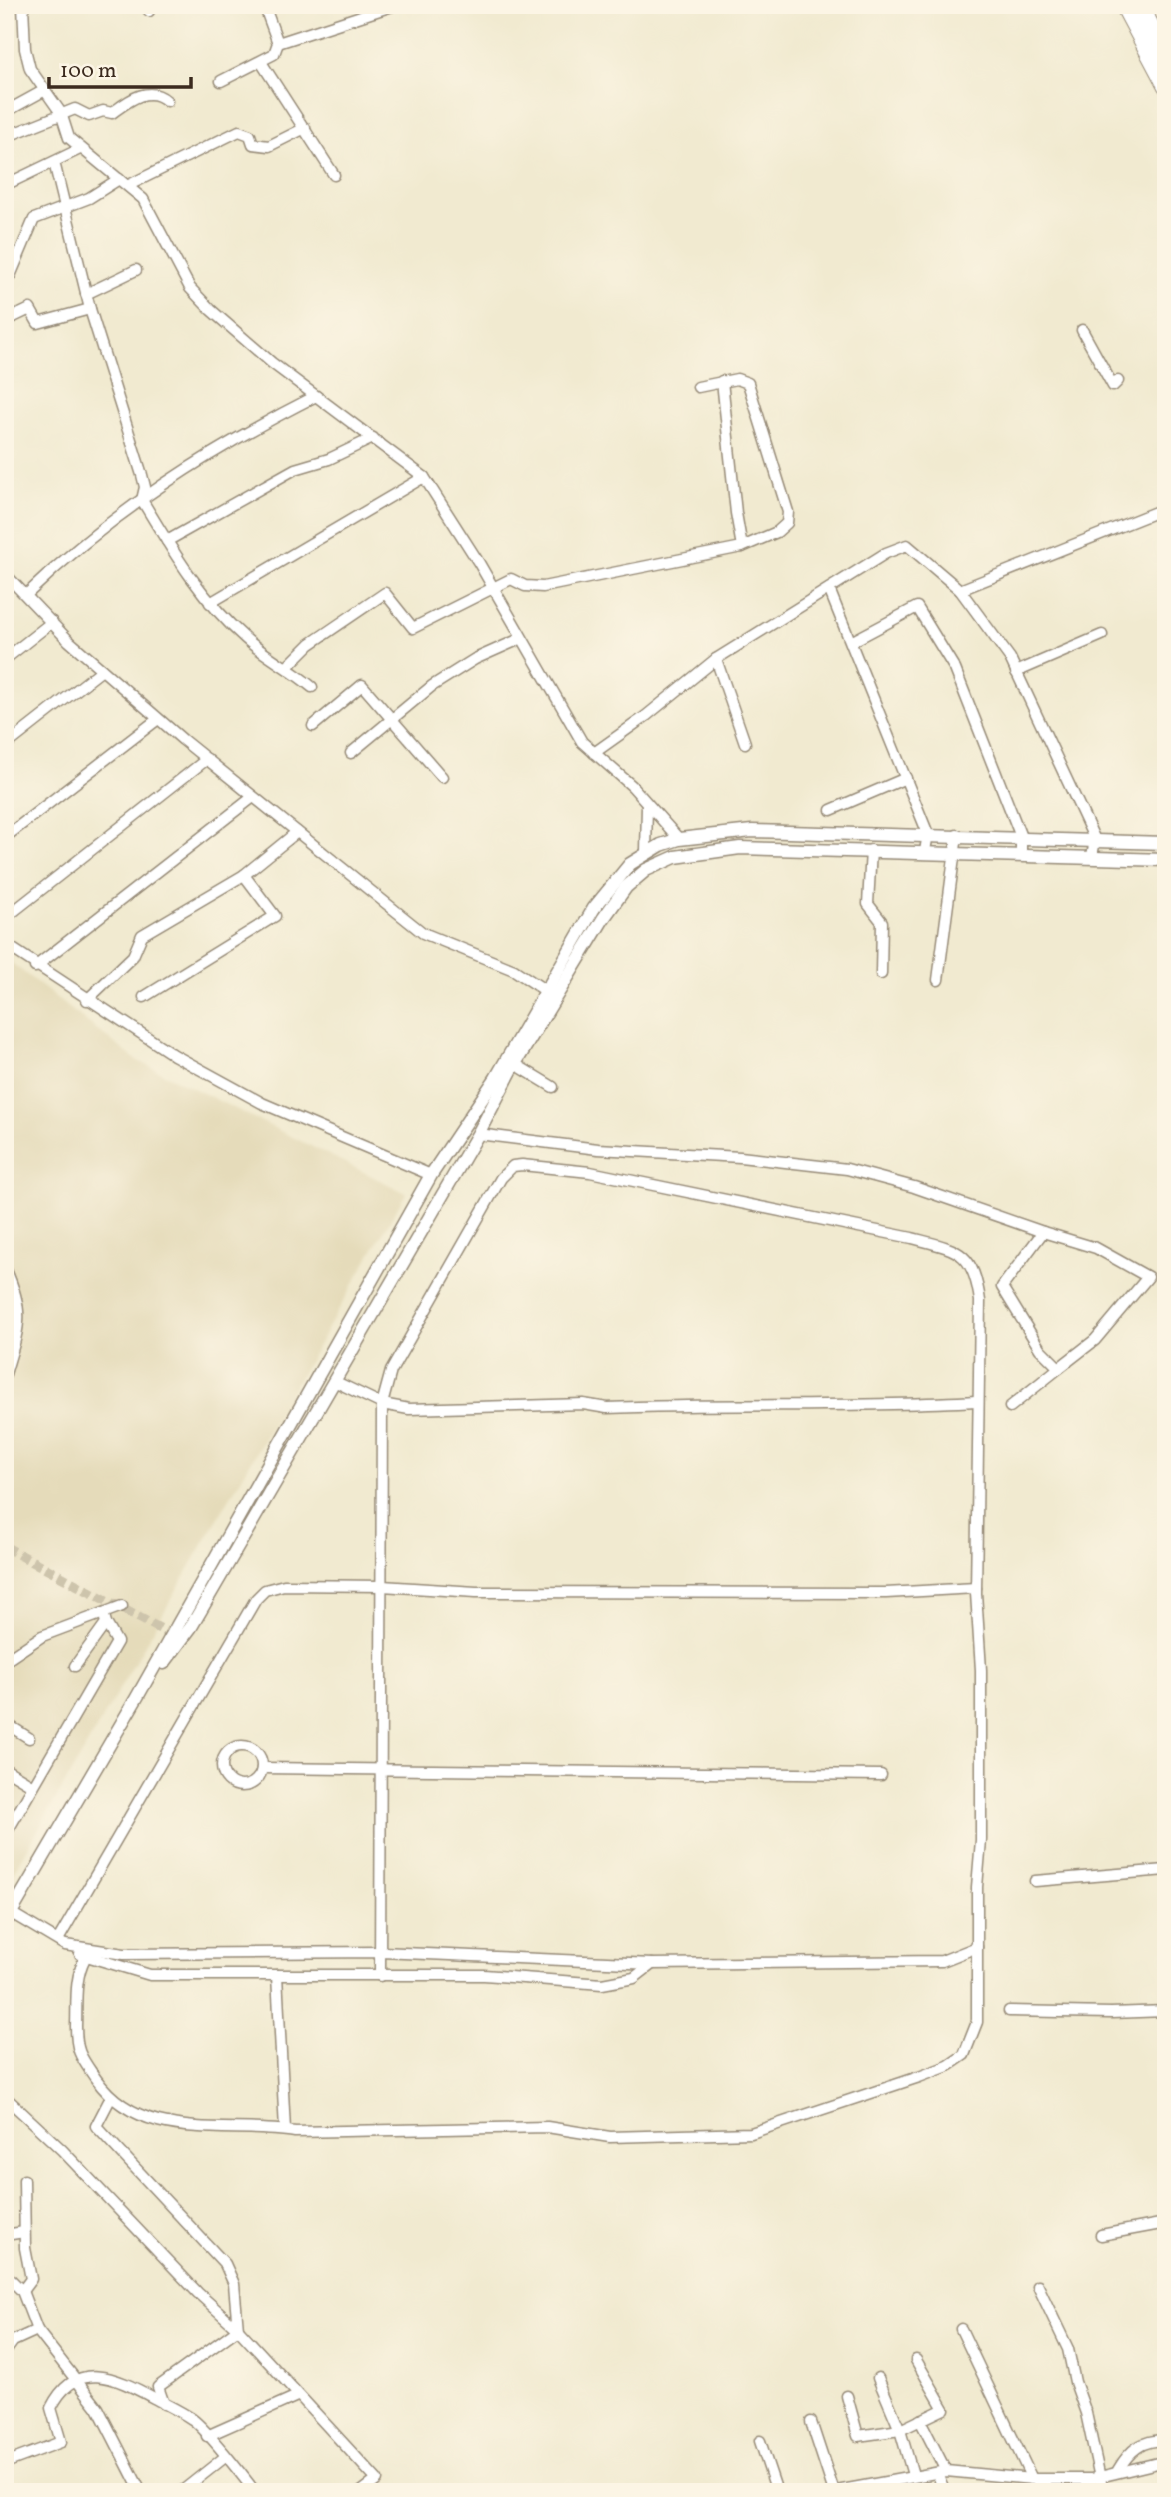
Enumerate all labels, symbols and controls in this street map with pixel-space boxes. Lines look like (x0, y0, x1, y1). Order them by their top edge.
scale bar (49, 46, 191, 90)
text: 100 m (60, 57, 117, 86)

